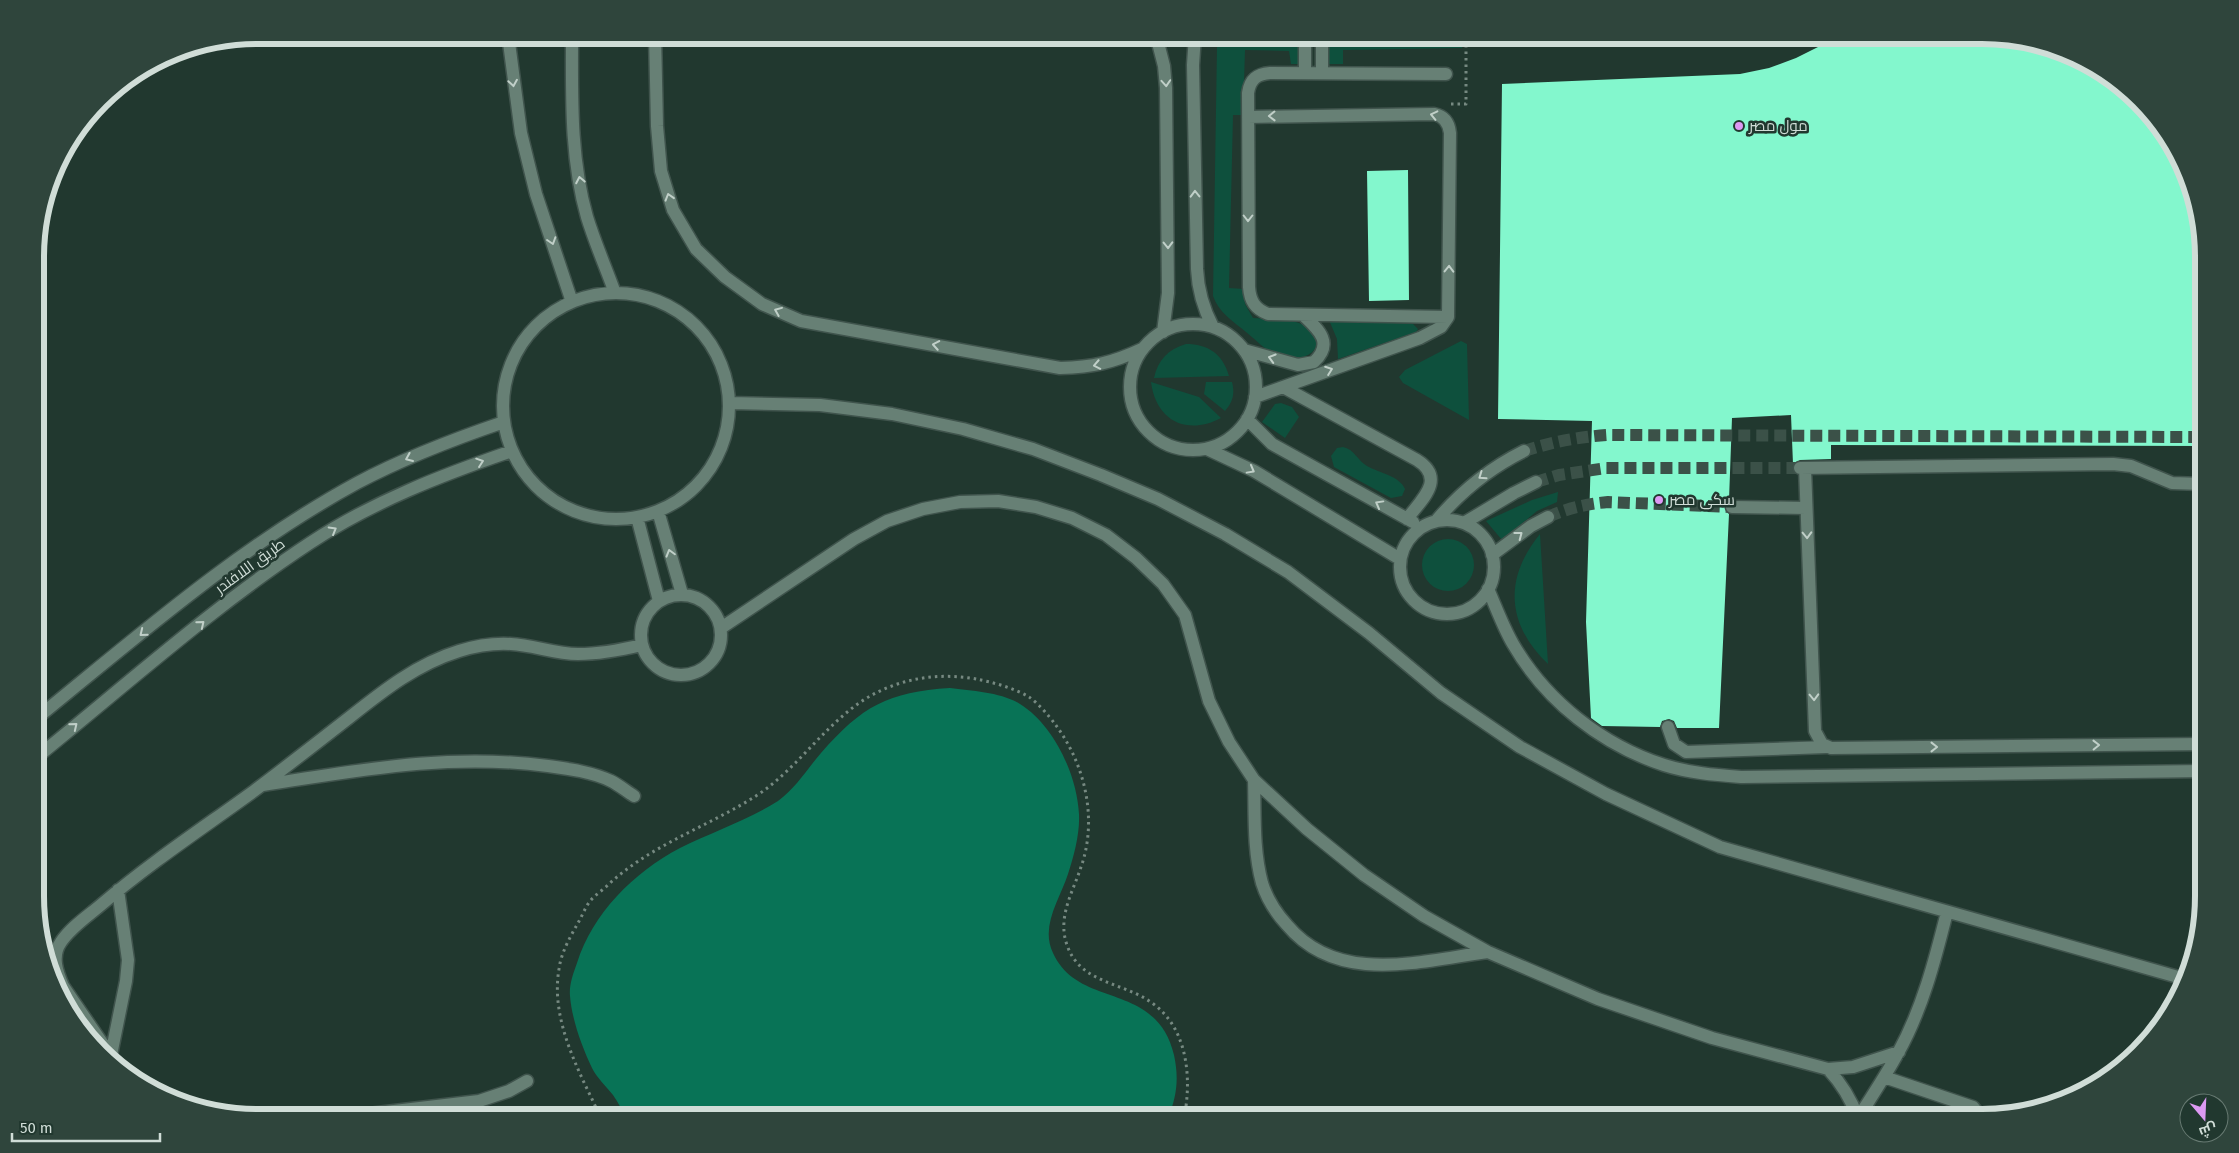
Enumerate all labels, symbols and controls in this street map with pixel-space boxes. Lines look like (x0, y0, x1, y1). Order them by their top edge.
one-way arrow (508, 79, 518, 88)
one-way arrow (1160, 79, 1171, 87)
one-way arrow (1268, 111, 1276, 122)
one-way arrow (1430, 111, 1439, 121)
place label: مول مصر (1748, 117, 1808, 135)
marker: مول مصر (1733, 120, 1745, 132)
one-way arrow (575, 175, 585, 184)
one-way arrow (1190, 190, 1201, 198)
one-way arrow (665, 193, 675, 202)
one-way arrow (1243, 214, 1253, 222)
one-way arrow (546, 236, 556, 245)
one-way arrow (1163, 242, 1173, 249)
one-way arrow (1444, 264, 1454, 272)
one-way arrow (774, 307, 783, 317)
one-way arrow (932, 341, 941, 351)
one-way arrow (1268, 354, 1276, 364)
one-way arrow (1092, 360, 1101, 370)
one-way arrow (1324, 366, 1333, 376)
one-way arrow (405, 451, 414, 462)
one-way arrow (476, 458, 484, 468)
one-way arrow (1245, 463, 1254, 473)
one-way arrow (1478, 470, 1487, 479)
place label: سكى مصر (1668, 491, 1735, 510)
marker: سكى مصر (1653, 494, 1665, 506)
one-way arrow (1375, 500, 1384, 510)
one-way arrow (327, 526, 336, 536)
one-way arrow (1514, 531, 1523, 540)
one-way arrow (1802, 531, 1813, 539)
street label: طريق اللافندر (211, 535, 289, 599)
one-way arrow (666, 549, 676, 557)
one-way arrow (195, 621, 204, 630)
one-way arrow (139, 627, 148, 636)
one-way arrow (1809, 694, 1819, 701)
one-way arrow (69, 723, 78, 732)
one-way arrow (2093, 740, 2101, 750)
one-way arrow (1930, 742, 1938, 752)
north arrow (2179, 1093, 2229, 1143)
scale bar (12, 1110, 160, 1142)
text: 50 m (20, 1119, 53, 1137)
text: ش (2197, 1119, 2219, 1141)

